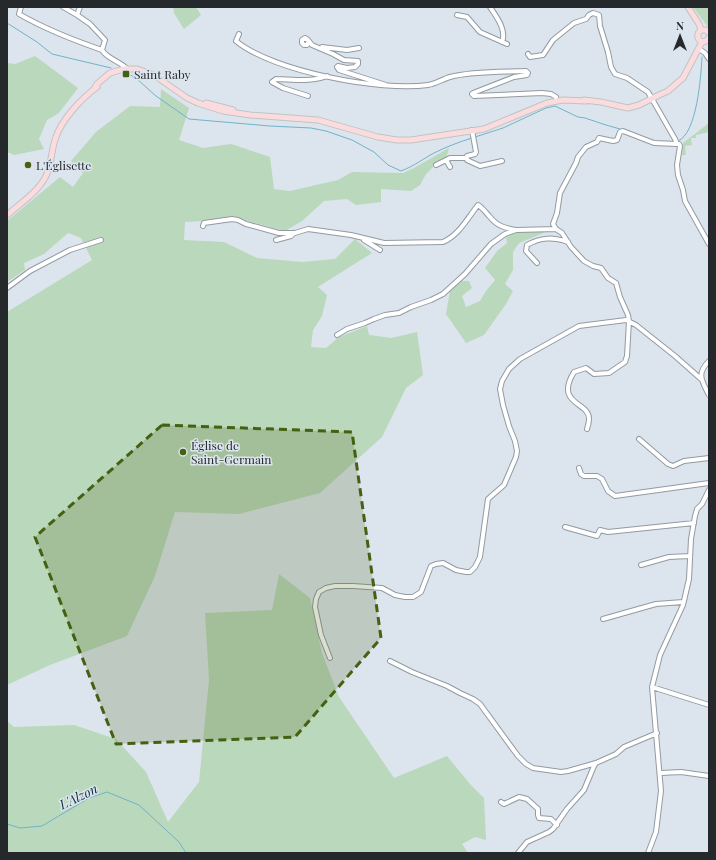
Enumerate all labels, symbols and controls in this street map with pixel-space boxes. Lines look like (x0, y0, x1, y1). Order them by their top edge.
north arrow (660, 16, 700, 56)
text: N (676, 18, 684, 33)
place label: Saint Raby (134, 66, 191, 82)
marker: Saint Raby (121, 69, 131, 79)
place label: L'Églisette (36, 157, 91, 173)
marker: L'Églisette (23, 160, 33, 170)
place label: Église de Saint-Germain (191, 437, 272, 467)
marker: Église de Saint-Germain (178, 447, 188, 457)
water label: L'Alzon (55, 779, 100, 813)

